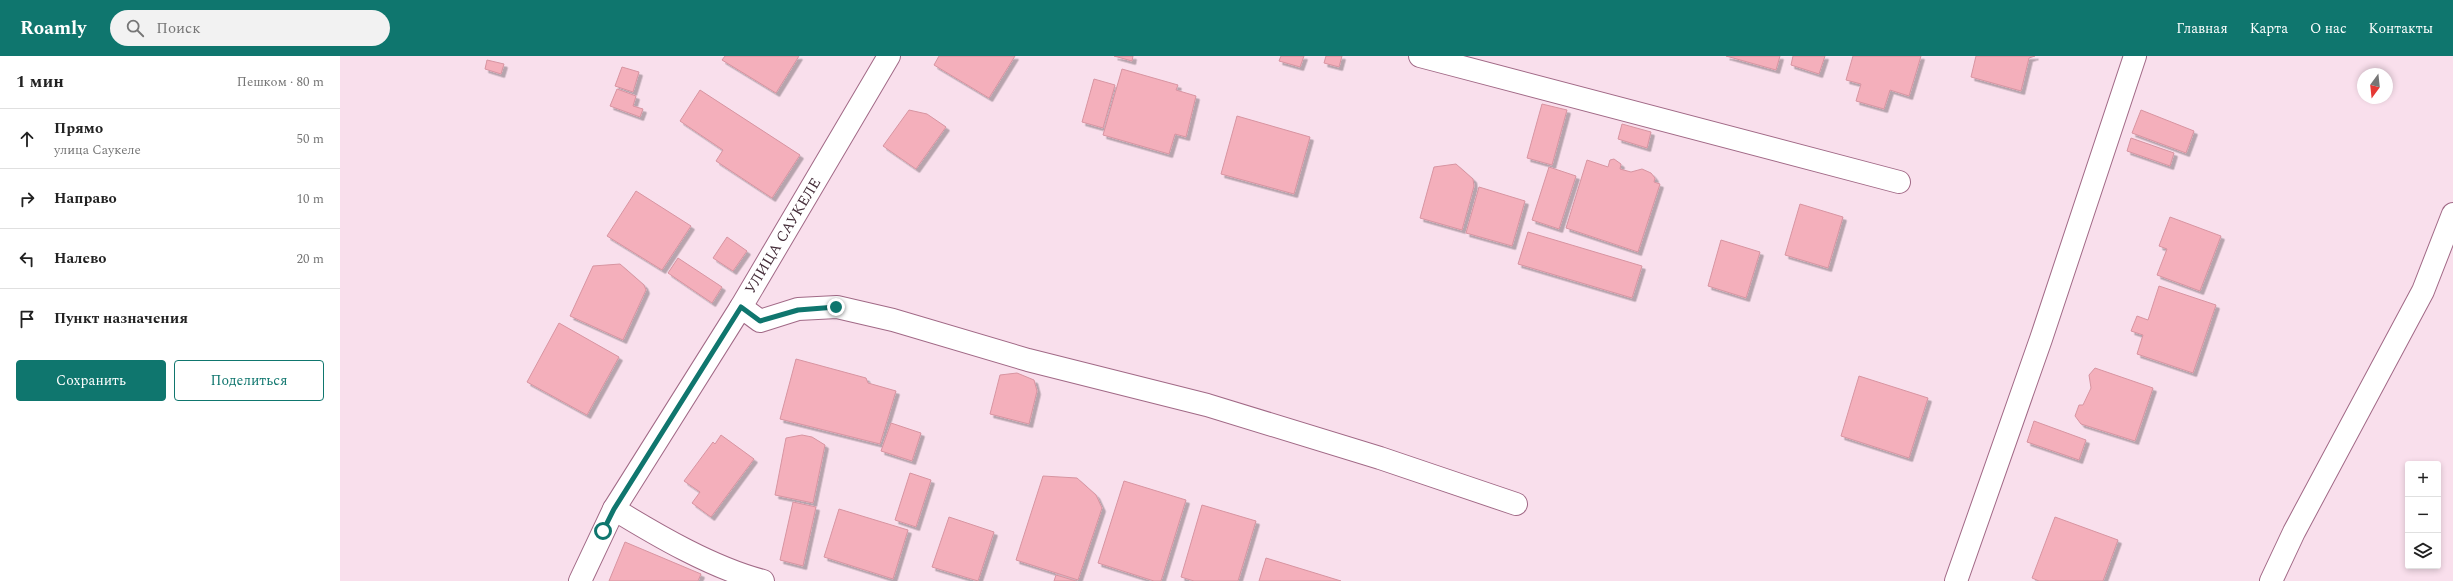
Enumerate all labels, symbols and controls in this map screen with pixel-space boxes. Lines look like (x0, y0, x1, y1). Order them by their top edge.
search box (110, 10, 390, 46)
text: Roamly (20, 14, 86, 43)
icon: search (124, 17, 146, 39)
text: Поиск (156, 17, 201, 40)
text: Главная (2176, 18, 2228, 39)
text: Карта (2250, 18, 2288, 39)
text: О нас (2310, 18, 2347, 39)
text: Контакты (2369, 18, 2433, 39)
north arrow (2357, 68, 2393, 104)
text: 1 мин (16, 69, 64, 95)
text: Пешком · 80 m (237, 72, 324, 92)
text: Прямо (54, 117, 103, 140)
icon: ahead (16, 128, 38, 150)
text: 50 m (297, 129, 324, 149)
text: улица Саукеле (54, 140, 141, 160)
street label: УЛИЦА САУКЕЛЕ (739, 173, 827, 299)
text: Направо (54, 187, 117, 210)
icon: right (16, 188, 38, 210)
text: 10 m (297, 189, 324, 209)
text: Налево (54, 247, 107, 270)
icon: left (16, 248, 38, 270)
text: 20 m (297, 249, 324, 269)
route end (827, 298, 845, 316)
text: Пункт назначения (54, 307, 188, 330)
icon: arrive (16, 308, 38, 330)
button: Сохранить (16, 360, 166, 401)
button: Поделиться (174, 360, 324, 401)
map controls (2405, 461, 2441, 569)
button: + (2405, 461, 2441, 497)
button: − (2405, 497, 2441, 533)
route start (594, 522, 612, 540)
button: layers (2405, 533, 2441, 569)

